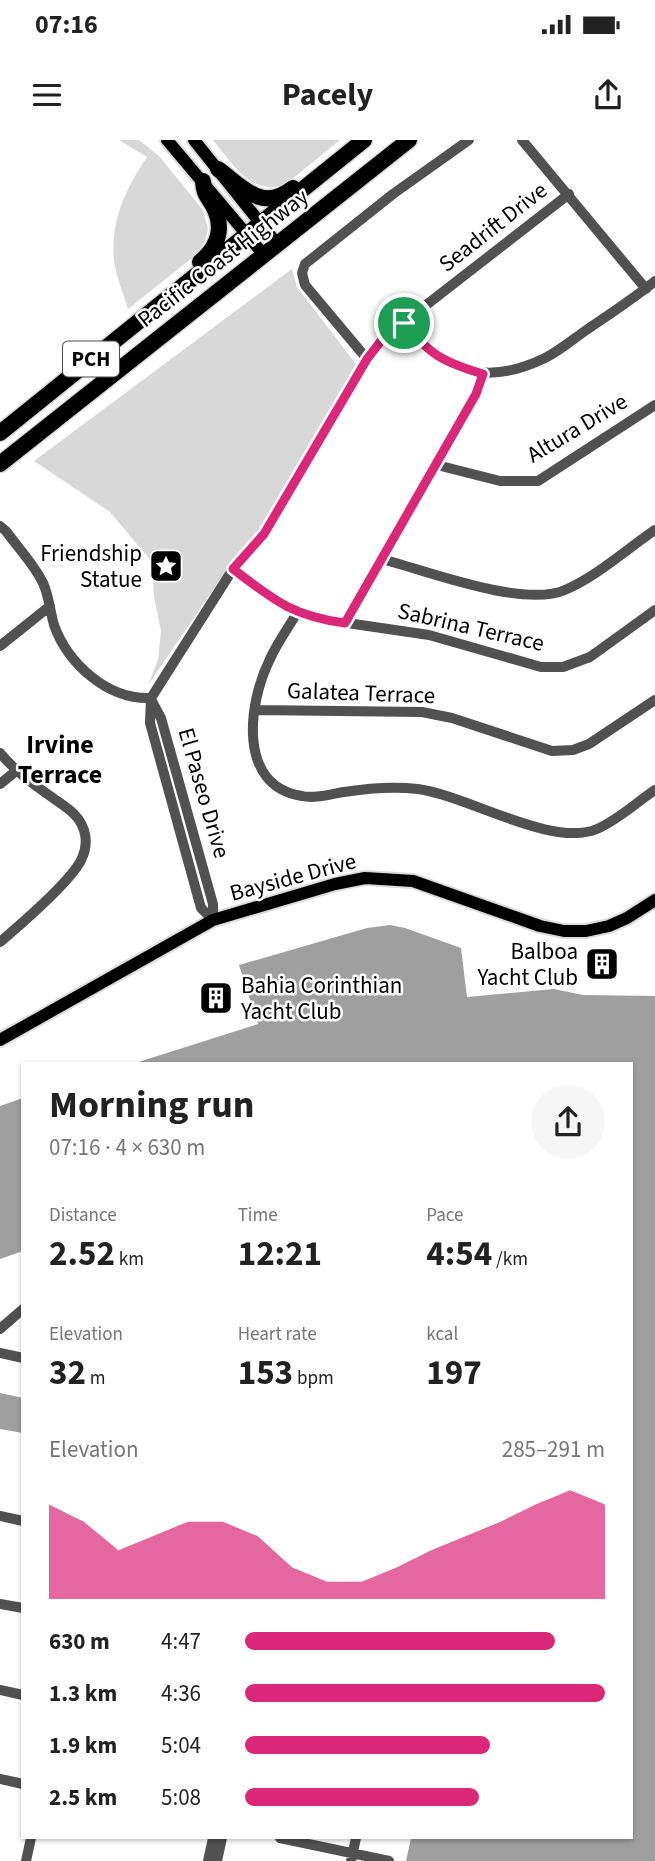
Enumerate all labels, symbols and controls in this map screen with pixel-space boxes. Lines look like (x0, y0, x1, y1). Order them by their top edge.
text: 07:16 (35, 6, 98, 43)
text: Pacely (282, 72, 373, 118)
icon: menu (28, 76, 66, 114)
icon: share (589, 76, 627, 114)
street label: Seadrift Drive (432, 174, 554, 280)
street label: Pacific Coast Highway (130, 180, 316, 335)
pin (374, 293, 434, 353)
icon: arrive (385, 304, 423, 342)
road number: PCH (63, 342, 119, 376)
street label: Altura Drive (520, 385, 634, 471)
place label: Friendship Statue (40, 537, 142, 596)
place icon: Friendship Statue (147, 547, 185, 585)
street label: Sabrina Terrace (394, 594, 548, 660)
street label: Galatea Terrace (286, 674, 436, 712)
street label: El Paseo Drive (170, 724, 238, 862)
district label: Irvine Terrace (18, 726, 102, 793)
street label: Bayside Drive (226, 844, 360, 910)
place label: Balboa Yacht Club (476, 935, 578, 994)
building icon: Balboa Yacht Club (583, 945, 621, 983)
place label: Bahia Corinthian Yacht Club (240, 969, 402, 1028)
building icon: Bahia Corinthian Yacht Club (197, 979, 235, 1017)
text: Morning run (49, 1078, 254, 1132)
button: share (531, 1085, 605, 1159)
text: 07:16 · 4 × 630 m (49, 1131, 205, 1164)
text: Distance (49, 1202, 117, 1229)
text: Time (238, 1202, 278, 1229)
text: Pace (426, 1202, 464, 1229)
text: 2.52 (49, 1229, 115, 1279)
text: 12:21 (238, 1229, 322, 1279)
text: 4:54 (426, 1229, 492, 1279)
text: km (115, 1246, 144, 1273)
text: /km (492, 1246, 528, 1273)
text: Elevation (49, 1321, 123, 1348)
text: Heart rate (238, 1321, 317, 1348)
text: kcal (426, 1321, 458, 1348)
text: 32 (49, 1348, 86, 1398)
text: 153 (238, 1348, 293, 1398)
text: 197 (426, 1348, 482, 1398)
text: m (86, 1365, 106, 1392)
text: bpm (293, 1365, 334, 1392)
text: Elevation (49, 1433, 139, 1466)
text: 285–291 m (502, 1433, 605, 1466)
text: 630 m (49, 1625, 110, 1658)
text: 4:47 (161, 1625, 201, 1658)
text: 1.3 km (49, 1677, 117, 1710)
text: 4:36 (161, 1677, 201, 1710)
text: 1.9 km (49, 1729, 117, 1762)
text: 5:04 (161, 1729, 201, 1762)
text: 2.5 km (49, 1781, 117, 1814)
text: 5:08 (161, 1781, 201, 1814)

